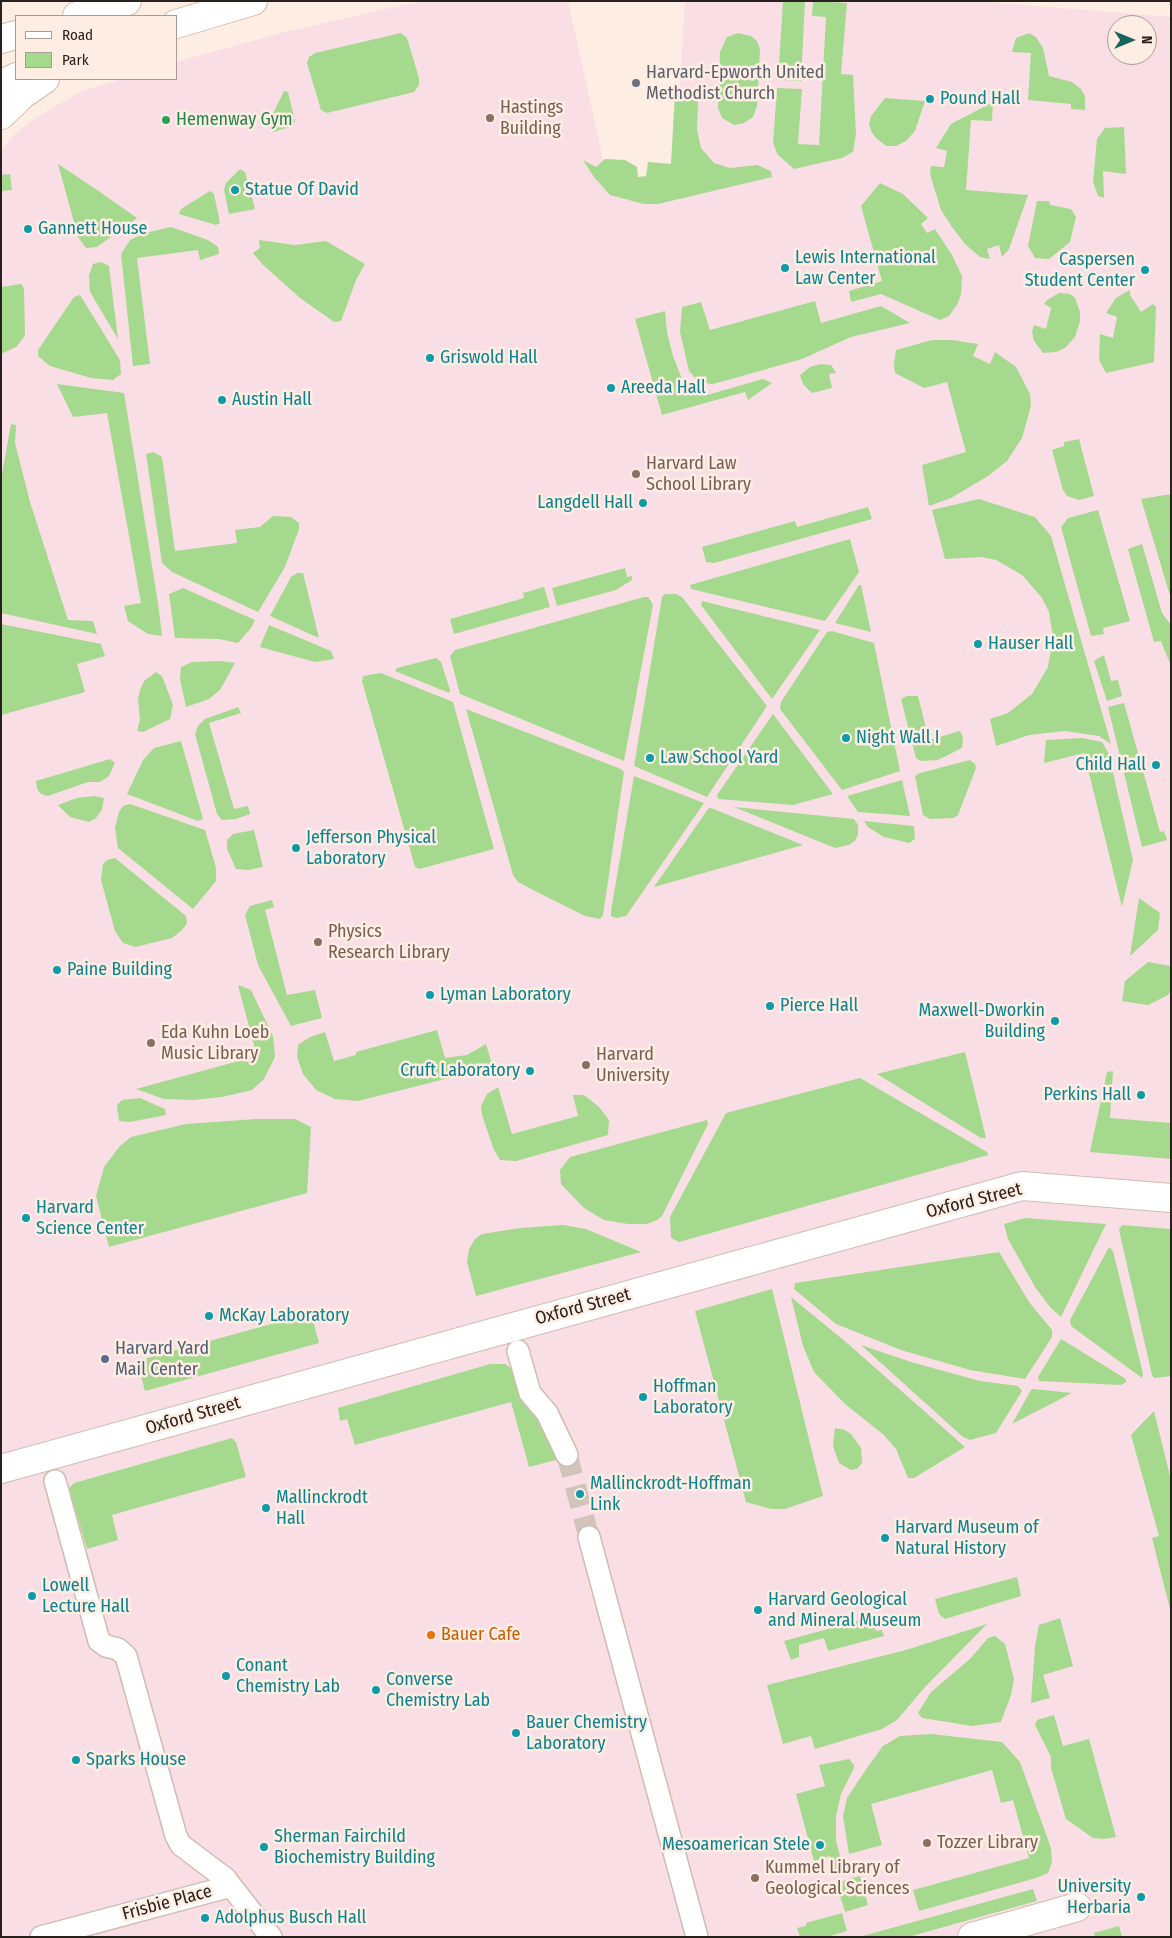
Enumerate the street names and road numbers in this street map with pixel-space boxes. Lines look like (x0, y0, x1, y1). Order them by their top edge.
street label: Oxford Street (924, 1179, 1024, 1223)
street label: Oxford Street (533, 1284, 633, 1330)
street label: Oxford Street (143, 1392, 243, 1440)
street label: Frisbie Place (120, 1881, 214, 1925)

